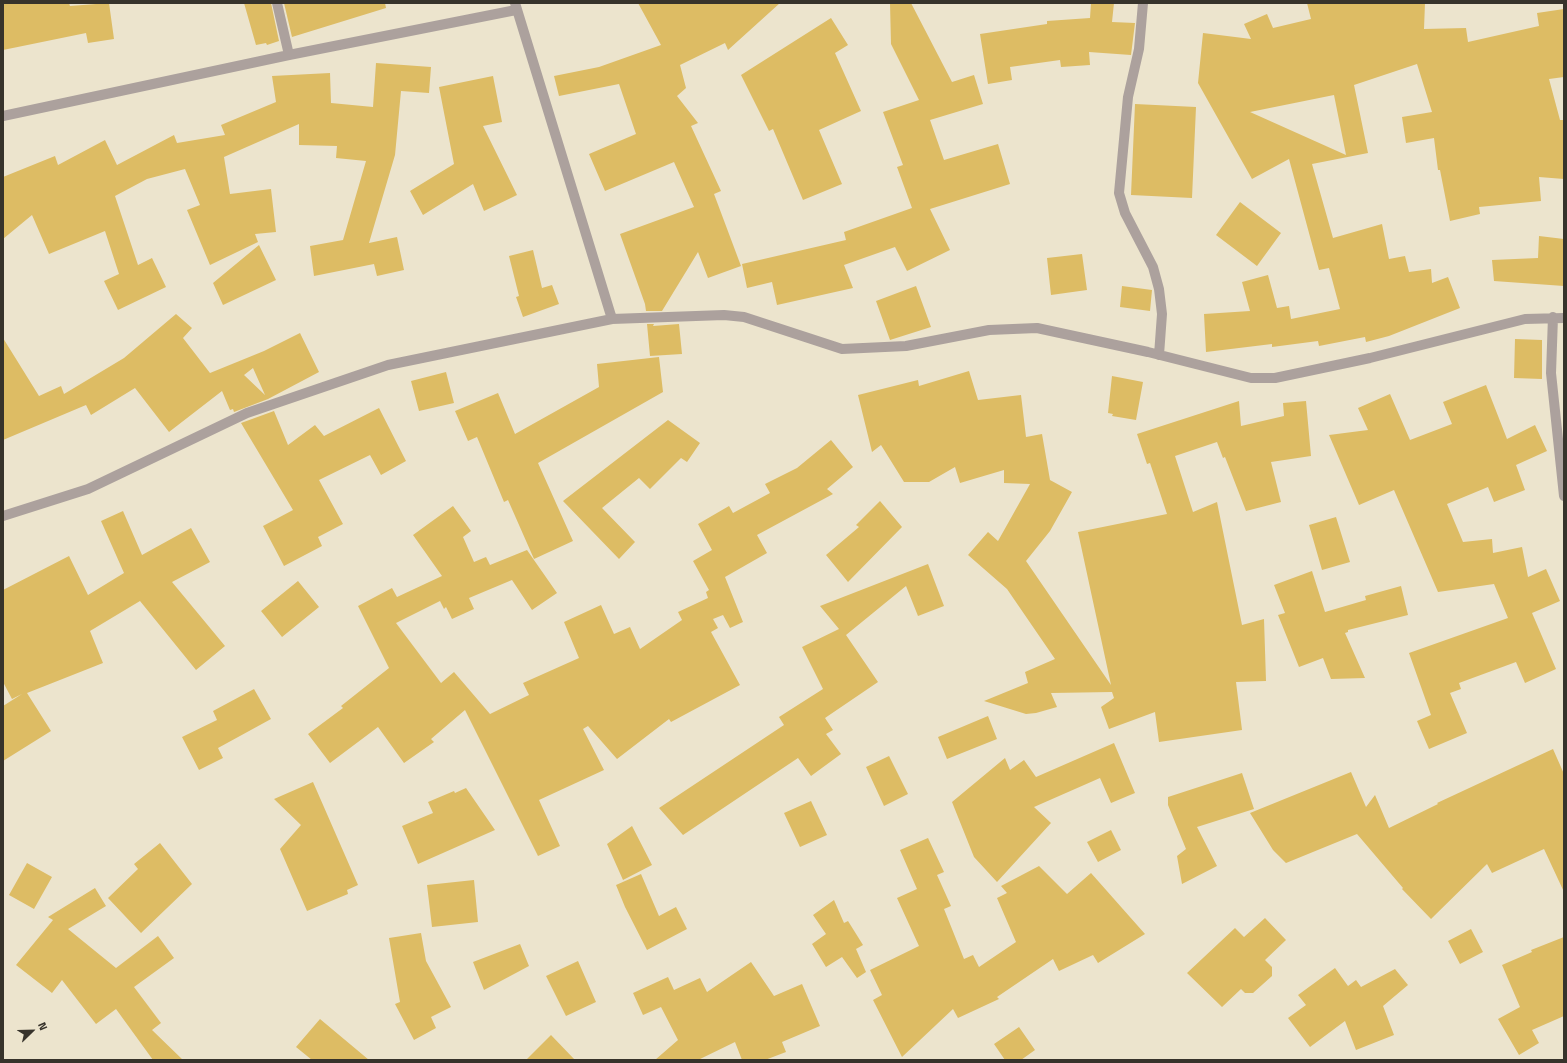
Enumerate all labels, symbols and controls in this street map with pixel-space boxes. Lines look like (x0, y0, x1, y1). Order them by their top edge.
north arrow (12, 1011, 52, 1051)
text: N (34, 1020, 52, 1033)

